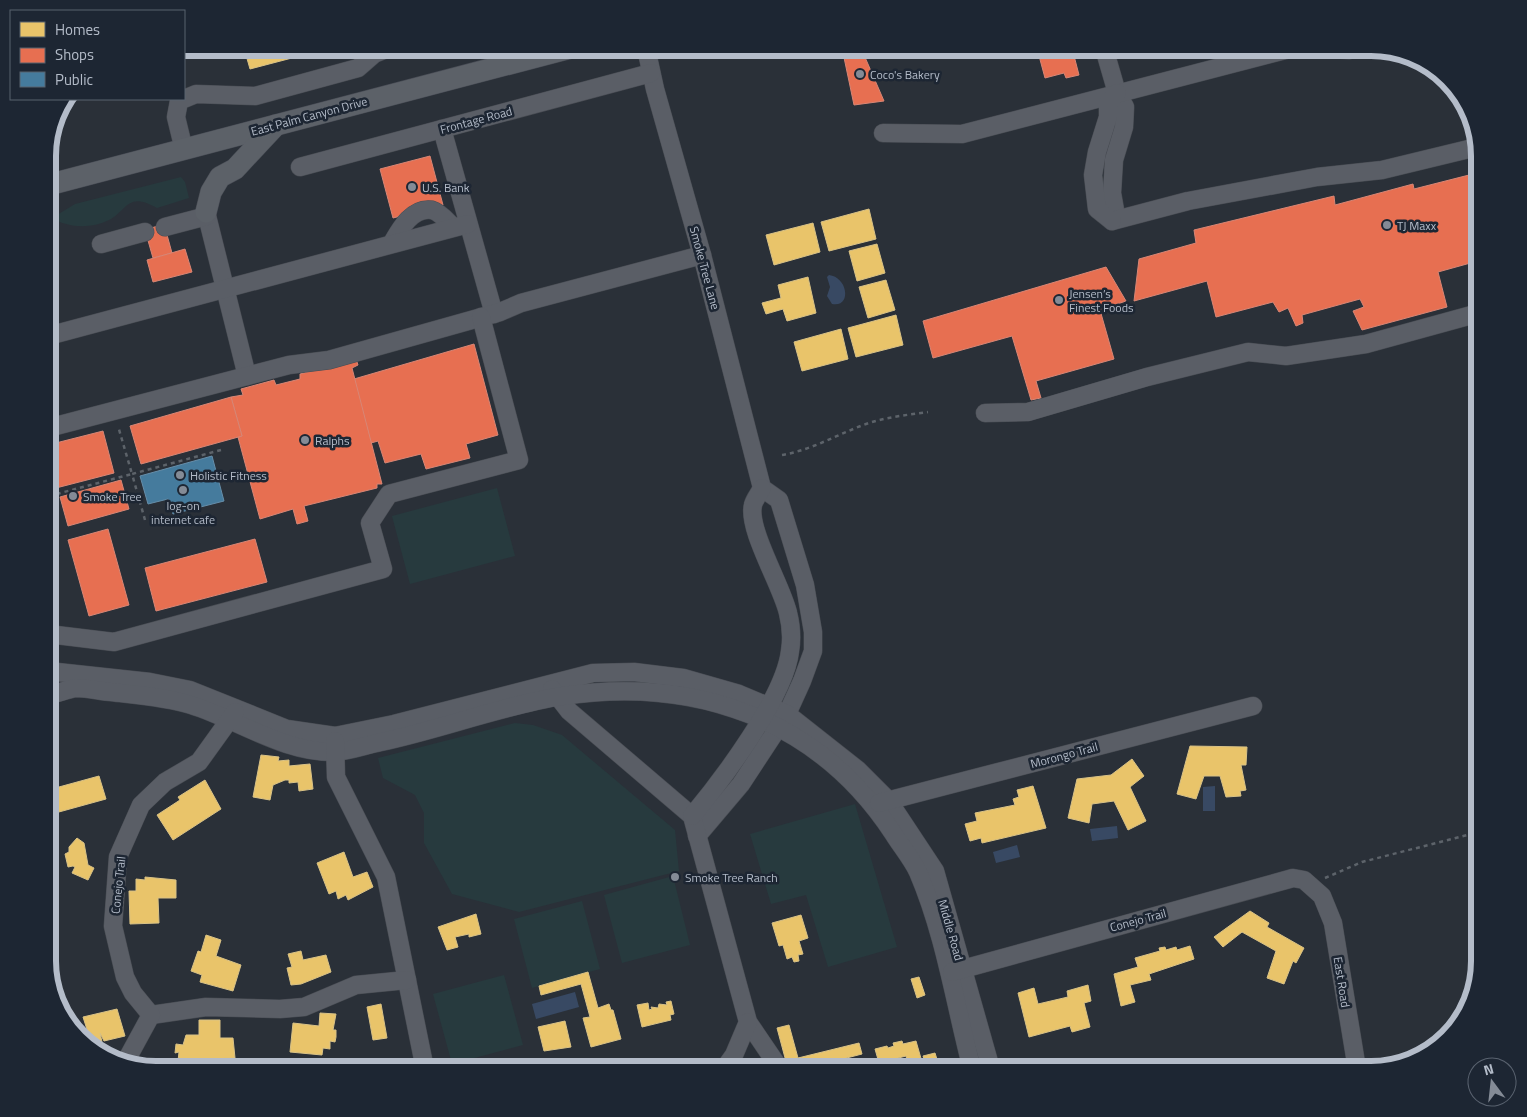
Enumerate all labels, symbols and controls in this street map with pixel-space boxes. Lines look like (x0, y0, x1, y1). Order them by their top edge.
legend (10, 10, 185, 100)
text: Homes (55, 18, 100, 41)
text: Shops (55, 43, 94, 66)
place label: Coco's Bakery (870, 65, 940, 84)
text: Public (55, 68, 93, 91)
marker: Coco's Bakery (854, 68, 866, 80)
street label: East Palm Canyon Drive (249, 91, 369, 141)
street label: Frontage Road (438, 101, 514, 139)
place label: U.S. Bank (422, 178, 470, 197)
marker: U.S. Bank (406, 181, 418, 193)
place label: TJ Maxx (1397, 216, 1437, 235)
marker: TJ Maxx (1381, 219, 1393, 231)
street label: Smoke Tree Lane (685, 224, 725, 312)
place label: Jensen’s Finest Foods (1069, 284, 1134, 317)
marker: Jensen’s Finest Foods (1053, 294, 1065, 306)
place label: Ralphs (315, 431, 350, 450)
marker: Ralphs (299, 434, 311, 446)
place label: Holistic Fitness (190, 466, 267, 485)
marker: Holistic Fitness (174, 469, 186, 481)
marker: log-on internet cafe (177, 484, 189, 496)
place label: Smoke Tree (83, 487, 142, 506)
marker: Smoke Tree (67, 490, 79, 502)
place label: log-on internet cafe (151, 496, 215, 529)
street label: Morongo Trail (1028, 737, 1100, 773)
street label: Conejo Trail (106, 855, 130, 915)
place label: Smoke Tree Ranch (685, 868, 778, 887)
marker: Smoke Tree Ranch (669, 871, 681, 883)
street label: Middle Road (933, 897, 969, 963)
street label: Conejo Trail (1108, 903, 1168, 937)
street label: East Road (1329, 955, 1355, 1009)
north arrow (1467, 1057, 1517, 1107)
text: N (1481, 1058, 1496, 1080)

